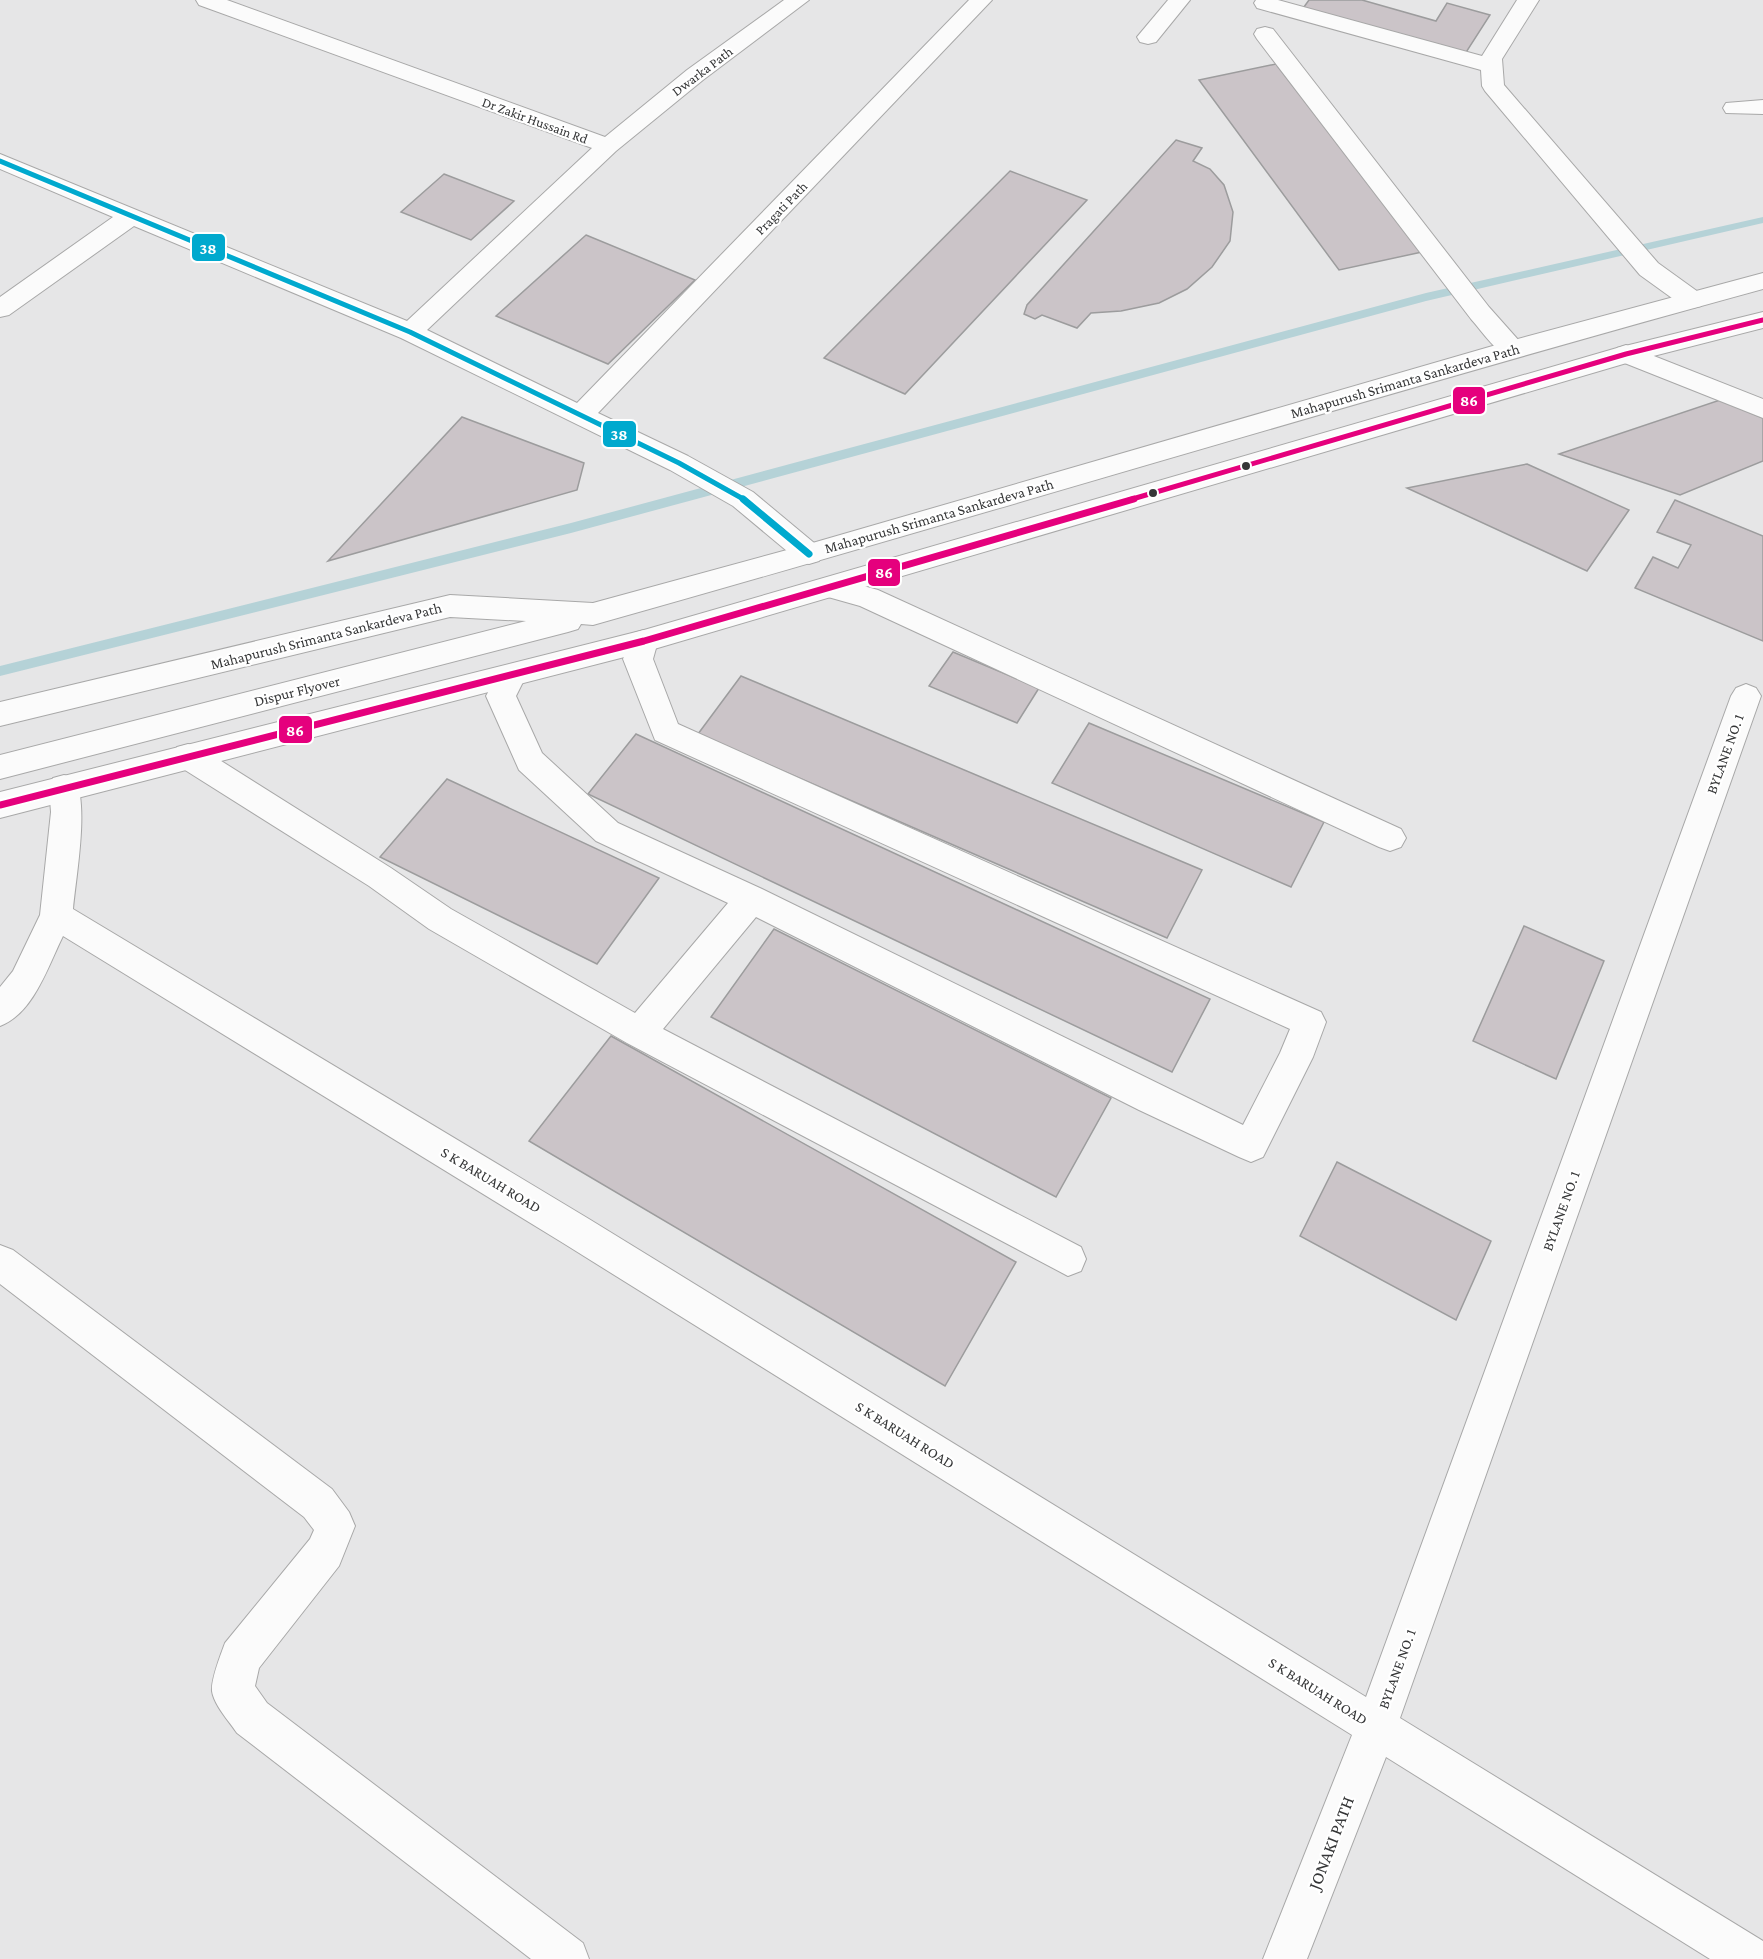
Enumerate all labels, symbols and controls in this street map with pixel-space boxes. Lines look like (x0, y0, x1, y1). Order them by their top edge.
street label: Dwarka Path (668, 43, 736, 99)
street label: Dr Zakir Hussain Rd (480, 93, 591, 147)
street label: Pragati Path (752, 178, 811, 238)
line badge: 38 (191, 233, 226, 262)
text: 38 (199, 240, 217, 257)
street label: Mahapurush Srimanta Sankardeva Path (1289, 341, 1522, 422)
line badge: 86 (1452, 386, 1486, 415)
text: 86 (1460, 392, 1478, 409)
line badge: 38 (602, 420, 637, 448)
text: 38 (610, 426, 628, 443)
unlabelled marker (1240, 460, 1252, 472)
street label: Mahapurush Srimanta Sankardeva Path (823, 476, 1056, 557)
unlabelled marker (1147, 487, 1159, 499)
line badge: 86 (867, 558, 901, 587)
text: 86 (875, 564, 893, 581)
street label: Mahapurush Srimanta Sankardeva Path (209, 599, 443, 673)
street label: Dispur Flyover (252, 672, 343, 710)
street label: BYLANE NO. 1 (1703, 712, 1747, 796)
line badge: 86 (278, 715, 313, 744)
text: 86 (286, 722, 304, 739)
street label: S K BARUAH ROAD (438, 1144, 544, 1216)
street label: BYLANE NO. 1 (1539, 1169, 1583, 1253)
street label: S K BARUAH ROAD (853, 1398, 957, 1472)
street label: BYLANE NO. 1 (1375, 1627, 1419, 1711)
street label: S K BARUAH ROAD (1266, 1654, 1370, 1728)
street label: JONAKI PATH (1303, 1793, 1358, 1894)

